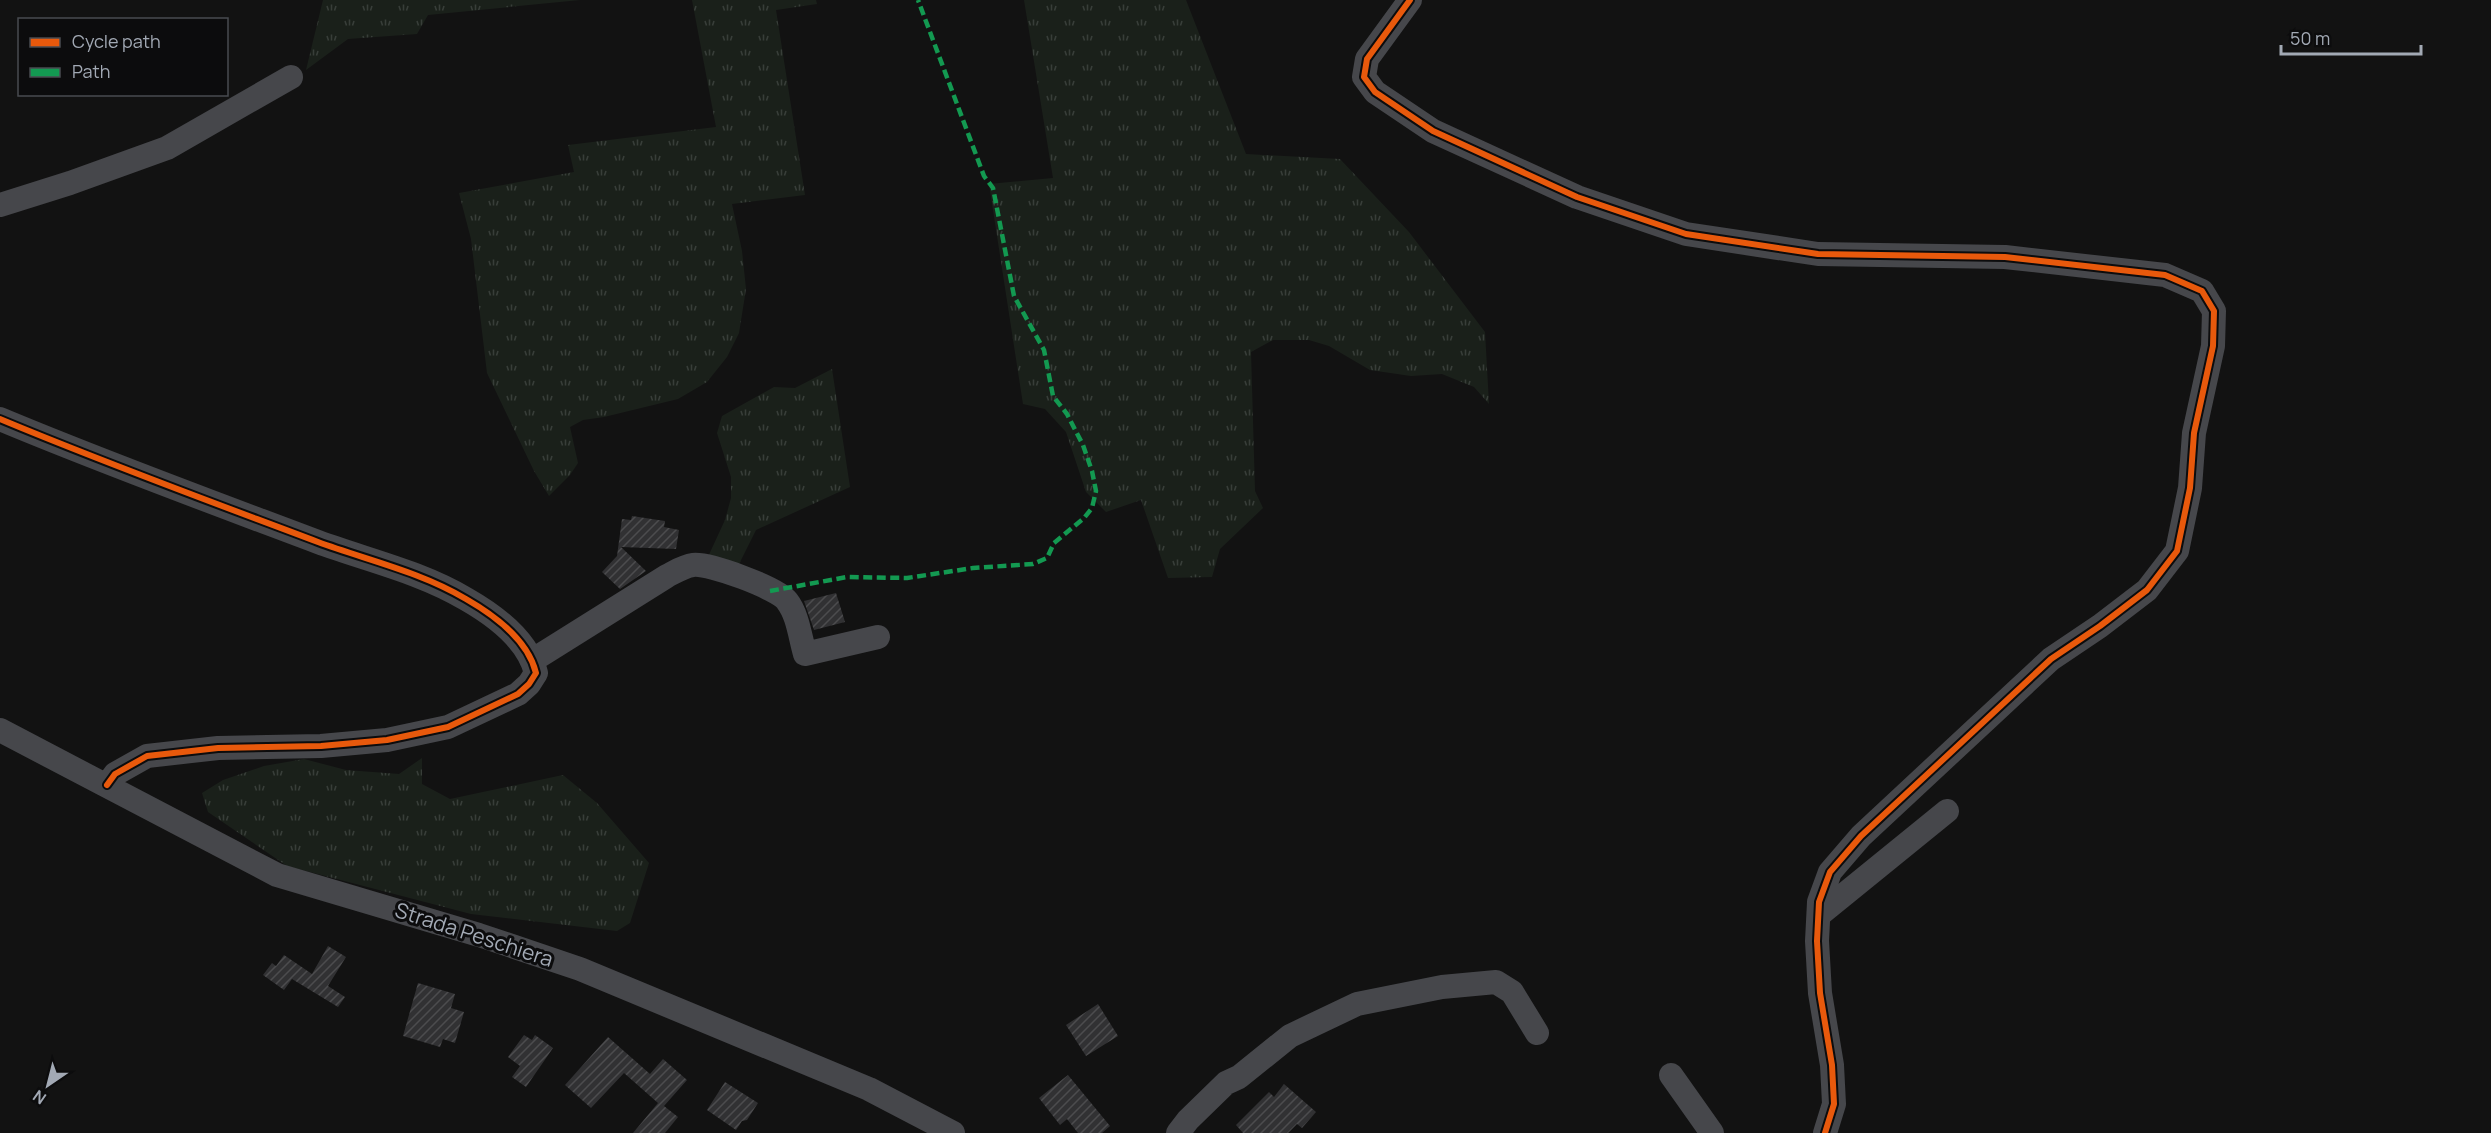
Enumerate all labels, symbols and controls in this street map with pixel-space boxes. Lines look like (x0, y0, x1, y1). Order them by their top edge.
legend (18, 18, 228, 96)
scale bar (2281, 18, 2420, 56)
text: 50 m (2290, 26, 2330, 50)
text: Cycle path (72, 29, 161, 53)
text: Path (72, 59, 110, 83)
street label: Strada Peschiera (392, 895, 557, 973)
north arrow (18, 1055, 78, 1115)
text: N (28, 1085, 50, 1110)

